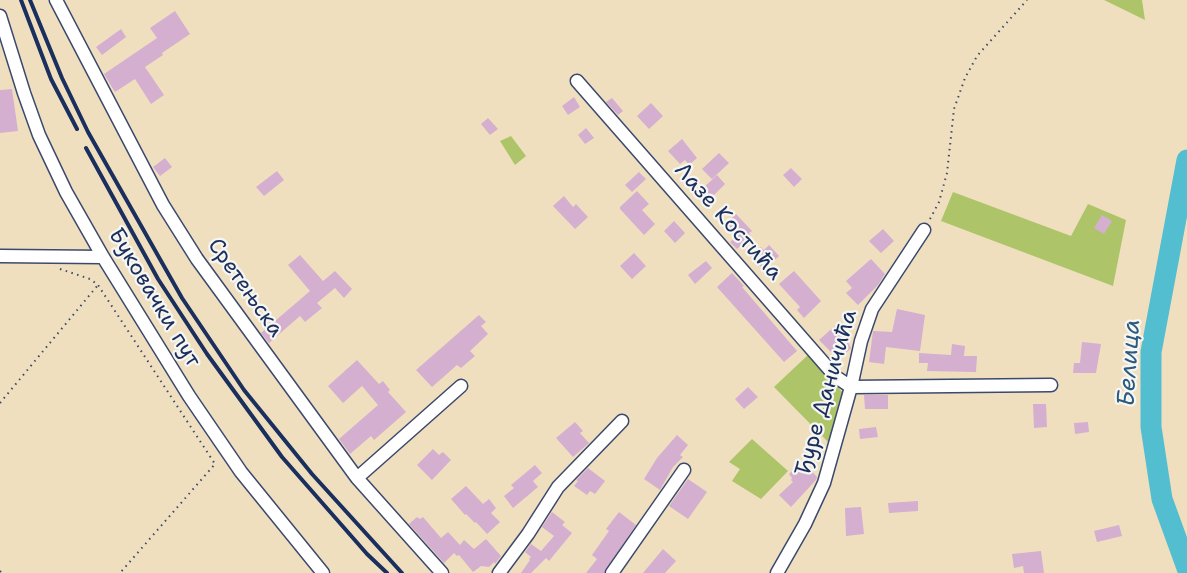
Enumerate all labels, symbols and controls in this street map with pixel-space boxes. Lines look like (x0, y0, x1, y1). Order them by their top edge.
street label: Лазе Костића (668, 158, 788, 286)
street label: Буковачки пут (102, 224, 206, 372)
street label: Сретењска (201, 234, 289, 342)
street label: Ђуре Даничића (791, 307, 863, 479)
water label: Белица (1113, 318, 1147, 408)

